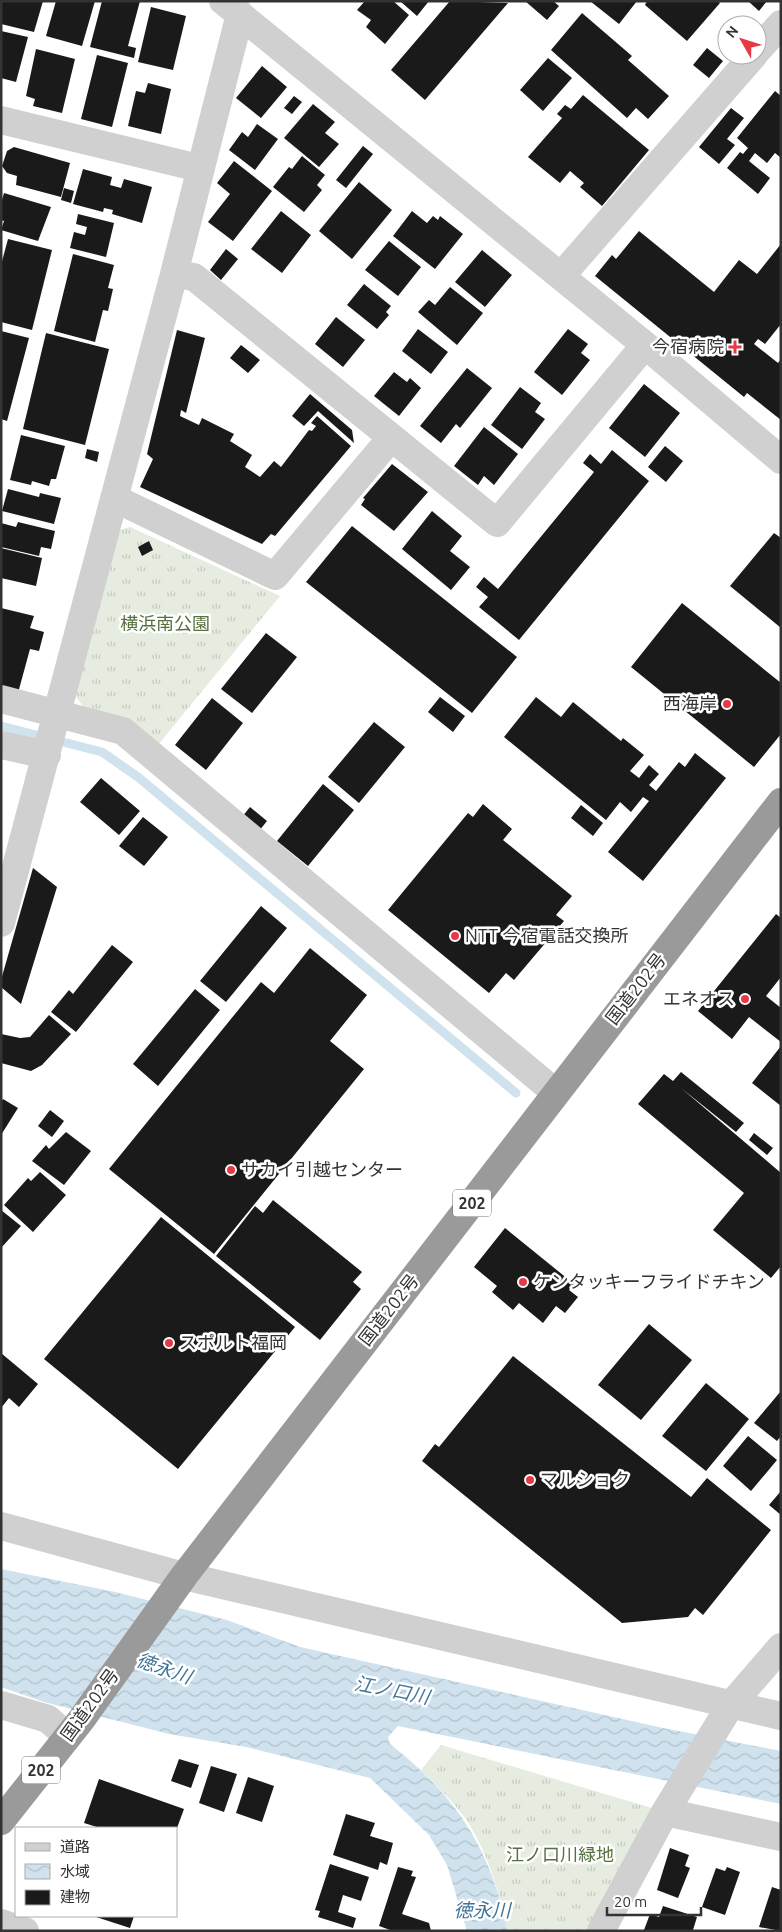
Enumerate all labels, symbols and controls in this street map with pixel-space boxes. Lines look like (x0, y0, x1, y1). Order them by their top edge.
north arrow (717, 15, 767, 65)
text: N (722, 23, 741, 41)
place label: 今宿病院 (652, 336, 724, 356)
marker: 今宿病院 (728, 340, 742, 354)
park label: 横浜南公園 (120, 613, 210, 633)
place label: 西海岸 (663, 693, 717, 713)
marker: 西海岸 (721, 698, 733, 710)
place label: NTT 今宿電話交換所 (465, 925, 628, 945)
marker: NTT 今宿電話交換所 (449, 930, 461, 942)
street label: 国道202号 (601, 949, 669, 1028)
place label: エネオス (663, 988, 735, 1008)
marker: エネオス (739, 993, 751, 1005)
place label: サカイ引越センター (241, 1159, 403, 1179)
marker: サカイ引越センター (225, 1164, 237, 1176)
road number: 202 (453, 1190, 491, 1216)
street label: 国道202号 (354, 1270, 422, 1349)
place label: ケンタッキーフライドチキン (533, 1271, 765, 1291)
marker: ケンタッキーフライドチキン (517, 1276, 529, 1288)
place label: スポルト福岡 (179, 1332, 287, 1352)
marker: スポルト福岡 (163, 1337, 175, 1349)
place label: マルショク (540, 1469, 630, 1489)
marker: マルショク (524, 1474, 536, 1486)
water label: 徳永川 (133, 1648, 196, 1688)
street label: 国道202号 (56, 1664, 122, 1744)
water label: 江ノ口川 (353, 1672, 433, 1708)
road number: 202 (22, 1756, 60, 1784)
legend (15, 1827, 178, 1917)
text: 道路 (60, 1838, 90, 1855)
park label: 江ノ口川緑地 (506, 1844, 614, 1864)
text: 水域 (60, 1863, 90, 1880)
scale bar (607, 1884, 701, 1916)
text: 建物 (60, 1888, 90, 1905)
text: 20 m (614, 1893, 647, 1910)
water label: 徳永川 (453, 1899, 512, 1921)

